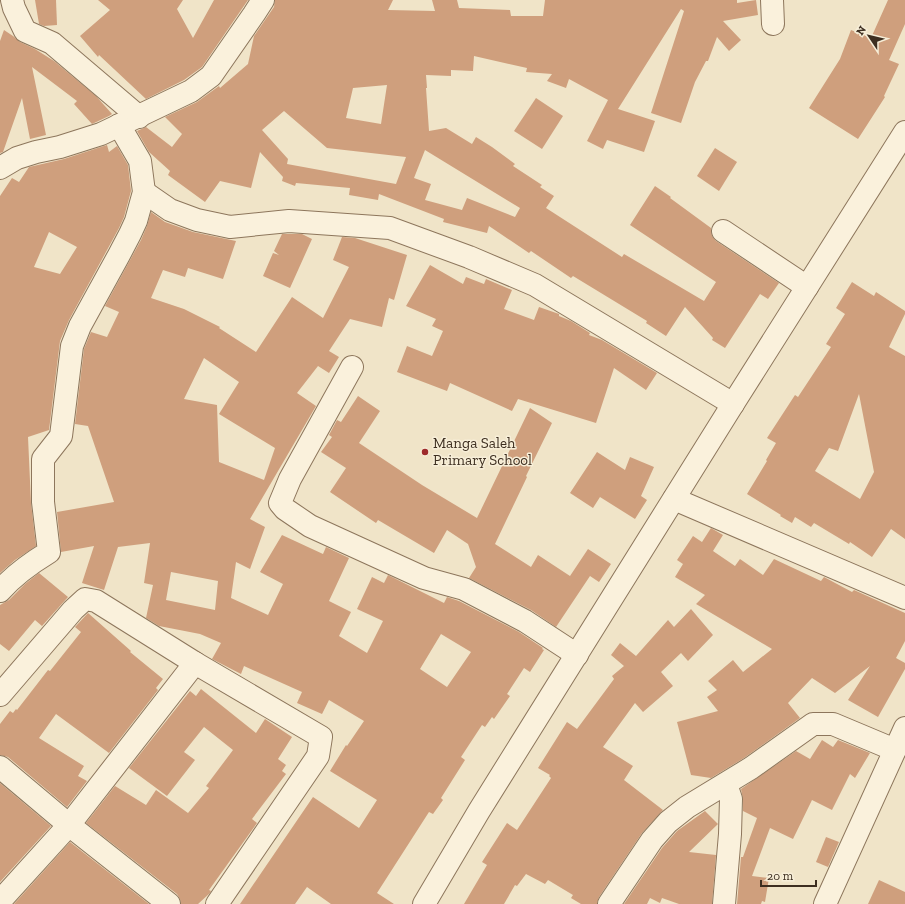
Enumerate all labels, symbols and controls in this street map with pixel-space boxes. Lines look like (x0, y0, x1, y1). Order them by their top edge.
north arrow (849, 16, 889, 56)
text: N (853, 23, 869, 38)
place label: Manga Saleh Primary School (433, 434, 532, 469)
marker: Manga Saleh Primary School (420, 447, 430, 457)
scale bar (761, 862, 816, 888)
text: 20 m (767, 869, 794, 883)

